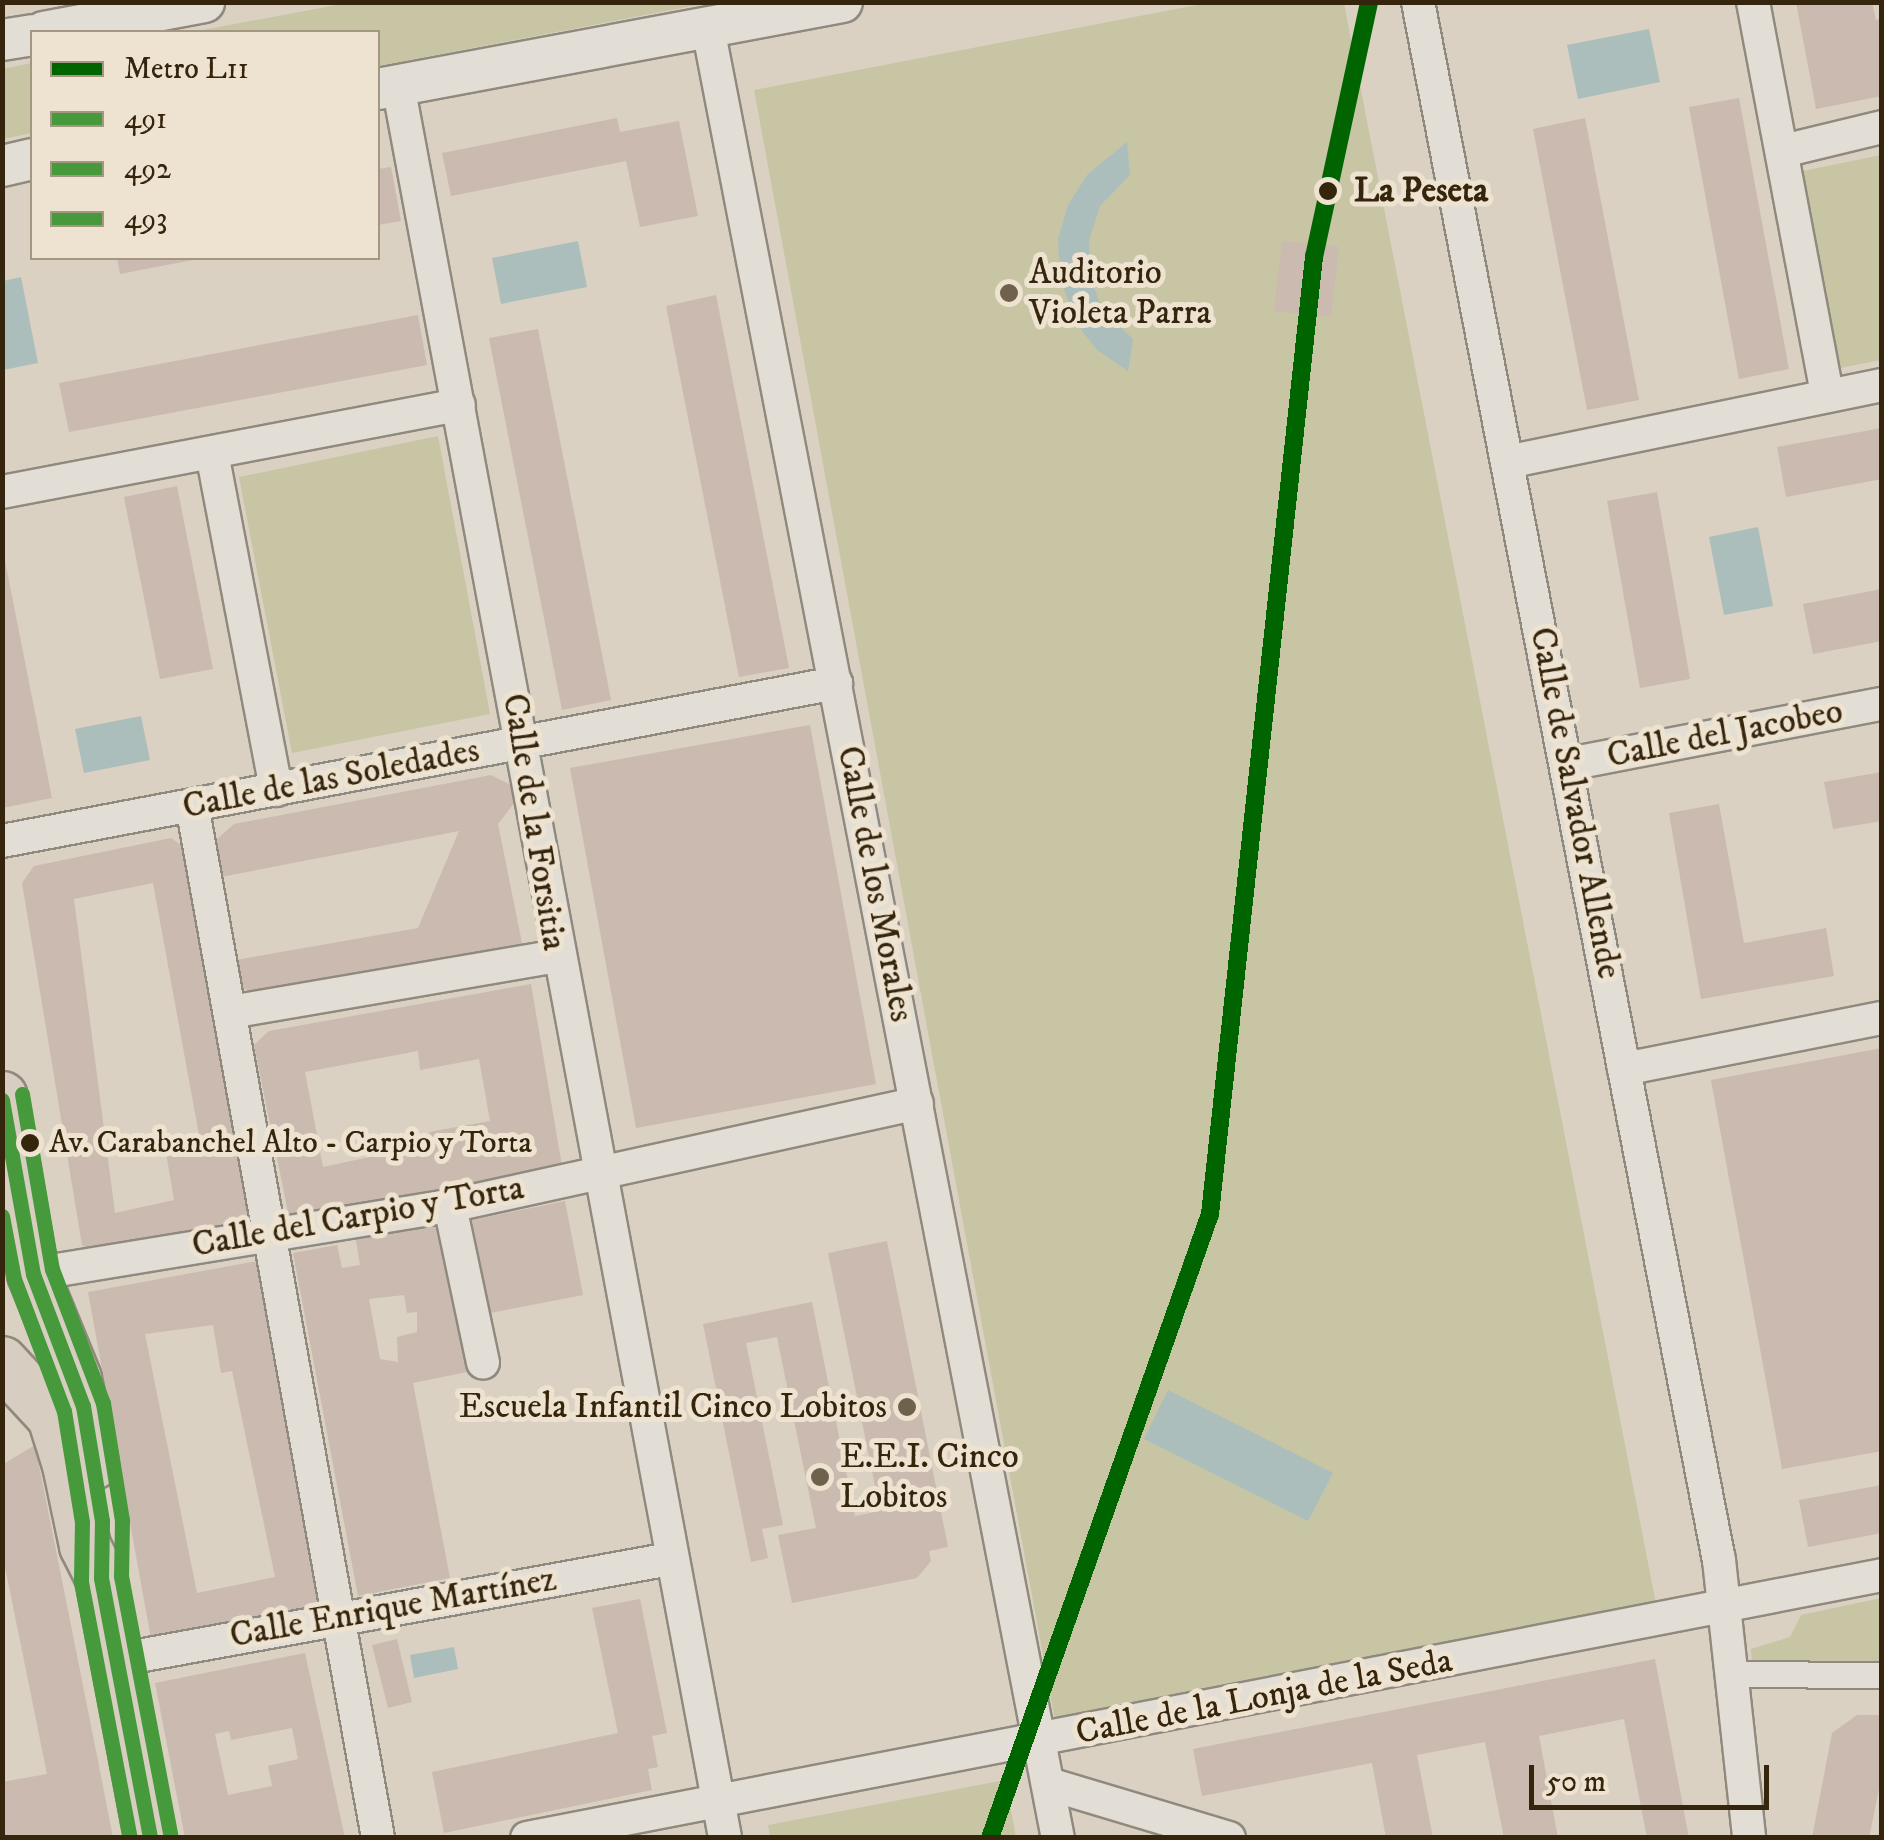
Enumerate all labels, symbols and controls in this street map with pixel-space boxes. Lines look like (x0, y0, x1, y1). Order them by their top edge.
legend (30, 30, 380, 260)
text: Metro L11 (124, 51, 249, 88)
text: 491 (124, 101, 167, 138)
text: 492 (124, 151, 171, 188)
place label: La Peseta (1354, 170, 1488, 212)
marker: La Peseta (1311, 174, 1345, 208)
text: 493 (124, 201, 167, 238)
place label: Auditorio Violeta Parra (1029, 252, 1211, 334)
marker: Auditorio Violeta Parra (998, 282, 1020, 304)
street label: Calle de Salvador Allende (1520, 624, 1630, 982)
street label: Calle de la Forsitia (493, 691, 575, 953)
street label: Calle del Jacobeo (1604, 691, 1846, 777)
street label: Calle de las Soledades (179, 730, 483, 828)
street label: Calle de los Morales (828, 743, 922, 1025)
place label: Av. Carabanchel Alto - Carpio y Torta (49, 1124, 532, 1162)
marker: Av. Carabanchel Alto - Carpio y Torta (20, 1133, 40, 1153)
street label: Calle del Carpio y Torta (189, 1167, 527, 1267)
place label: Escuela Infantil Cinco Lobitos (459, 1386, 887, 1428)
marker: Escuela Infantil Cinco Lobitos (896, 1396, 918, 1418)
place label: E.E.I. Cinco Lobitos (840, 1436, 1019, 1518)
marker: E.E.I. Cinco Lobitos (809, 1466, 831, 1488)
street label: Calle Enrique Martínez (227, 1559, 559, 1657)
street label: Calle de la Lonja de la Seda (1072, 1640, 1456, 1754)
scale bar (1534, 1745, 1774, 1807)
text: 50 m (1546, 1764, 1606, 1801)

